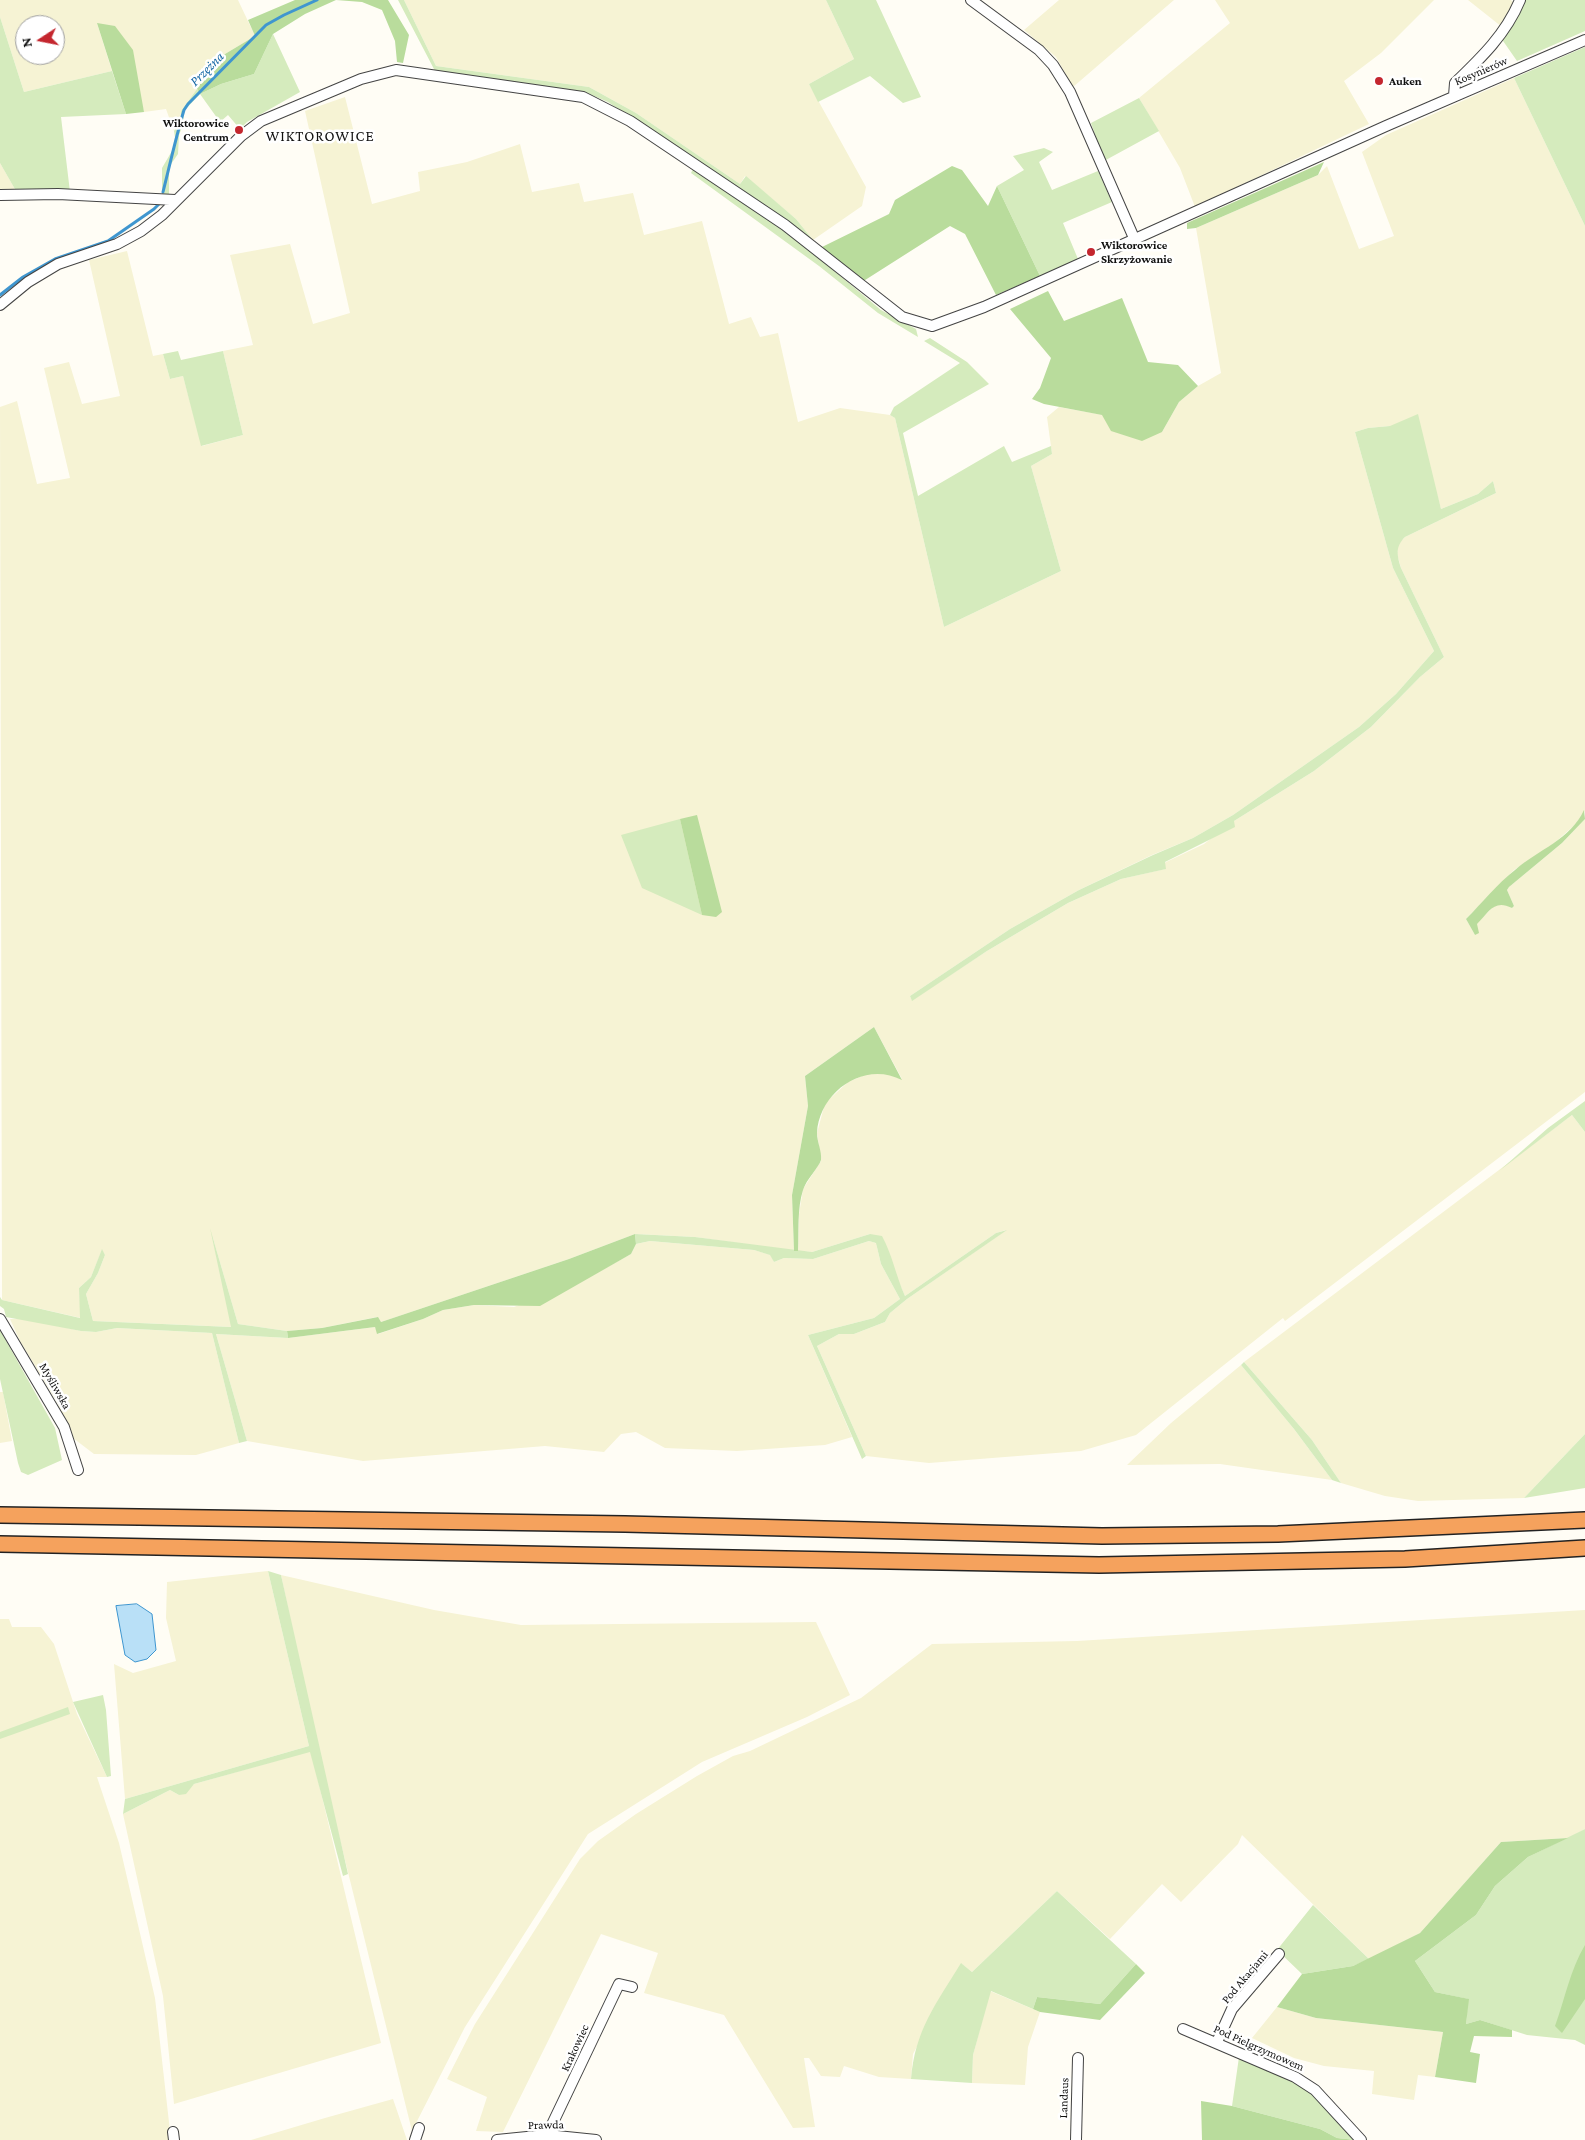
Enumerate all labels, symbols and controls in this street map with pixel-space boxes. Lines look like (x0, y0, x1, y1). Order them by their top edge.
north arrow (15, 15, 65, 65)
text: N (17, 36, 35, 49)
water label: Przężna (186, 48, 228, 90)
street label: Kosynierów (1452, 53, 1510, 89)
place label: Auken (1389, 74, 1422, 88)
marker: Auken (1373, 75, 1385, 87)
place label: Wiktorowice Centrum (163, 116, 229, 144)
marker: Wiktorowice Centrum (233, 124, 245, 136)
district label: WIKTOROWICE (264, 127, 376, 145)
place label: Wiktorowice Skrzyżowanie (1101, 238, 1172, 266)
marker: Wiktorowice Skrzyżowanie (1085, 246, 1097, 258)
street label: Myśliwska (36, 1360, 74, 1412)
street label: Pod Akacjami (1219, 1948, 1271, 2006)
street label: Krakowiec (558, 2022, 592, 2074)
street label: Pod Pielgrzymowem (1211, 2022, 1307, 2074)
street label: Landaus (1056, 2077, 1072, 2119)
street label: Prawda (528, 2117, 564, 2133)

